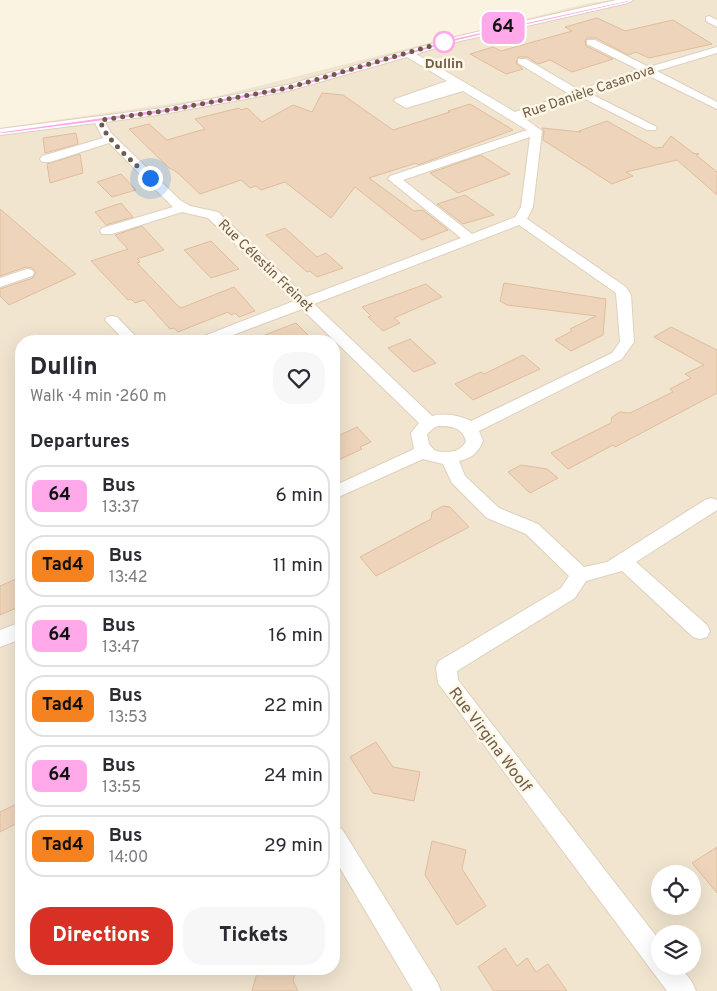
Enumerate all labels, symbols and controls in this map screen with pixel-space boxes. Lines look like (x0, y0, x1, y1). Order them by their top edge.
line badge: 64 (480, 12, 526, 44)
text: 64 (492, 16, 514, 39)
marker: Dullin (433, 31, 455, 53)
place label: Dullin (425, 56, 463, 73)
street label: Rue Danièle Casanova (520, 62, 657, 123)
your location (138, 166, 163, 191)
street label: Rue Célestin Freinet (214, 216, 316, 316)
button: heart (273, 352, 325, 404)
text: Dullin (30, 353, 98, 383)
text: Walk · 4 min · 260 m (30, 387, 166, 407)
text: Departures (30, 430, 130, 454)
text: Bus (102, 474, 136, 498)
text: 64 (48, 484, 71, 507)
text: 6 min (276, 484, 323, 508)
text: 13:37 (102, 498, 139, 518)
text: Bus (109, 544, 142, 568)
text: Tad4 (42, 554, 84, 577)
text: 11 min (273, 554, 323, 578)
text: 13:42 (109, 568, 148, 588)
text: Bus (102, 614, 136, 638)
text: 64 (48, 624, 71, 647)
text: 16 min (268, 624, 323, 648)
text: 13:47 (102, 638, 139, 658)
text: Bus (109, 684, 142, 708)
street label: Rue Virgina Woolf (443, 684, 536, 797)
text: Tad4 (42, 694, 84, 717)
text: 22 min (264, 694, 323, 718)
text: 13:53 (109, 708, 148, 728)
text: Bus (102, 754, 136, 778)
text: 64 (48, 764, 71, 787)
text: 24 min (264, 764, 323, 788)
text: 13:55 (102, 778, 141, 798)
text: Bus (109, 824, 142, 848)
text: Tad4 (42, 834, 84, 857)
text: 29 min (264, 834, 323, 858)
text: 14:00 (109, 848, 148, 868)
map controls (651, 865, 701, 975)
button: locate (651, 865, 701, 915)
button: Directions (30, 907, 173, 965)
button: Tickets (183, 907, 325, 965)
button: layers (651, 925, 701, 975)

